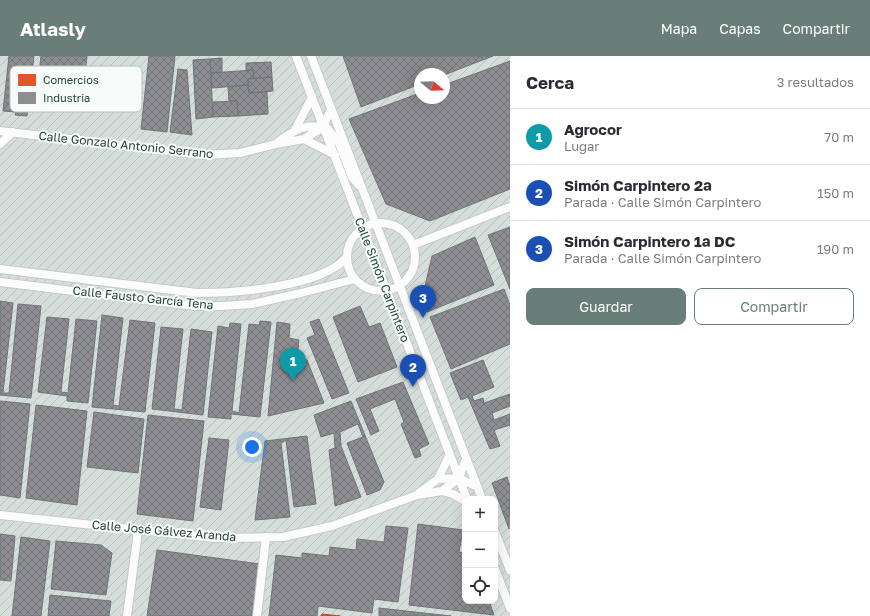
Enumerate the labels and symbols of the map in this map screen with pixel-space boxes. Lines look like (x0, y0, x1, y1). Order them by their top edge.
legend (10, 66, 142, 112)
north arrow (414, 68, 450, 104)
text: Comercios (43, 73, 99, 86)
text: Industria (43, 91, 90, 104)
street label: Calle Gonzalo Antonio Serrano (38, 128, 214, 161)
street label: Calle Simón Carpintero (352, 215, 413, 344)
street label: Calle Fausto García Tena (72, 283, 214, 312)
pin: 3 (410, 285, 436, 318)
pin: 1 (280, 348, 306, 381)
pin: 2 (400, 354, 426, 387)
your location (242, 437, 262, 457)
street label: Calle José Gálvez Aranda (91, 517, 237, 544)

